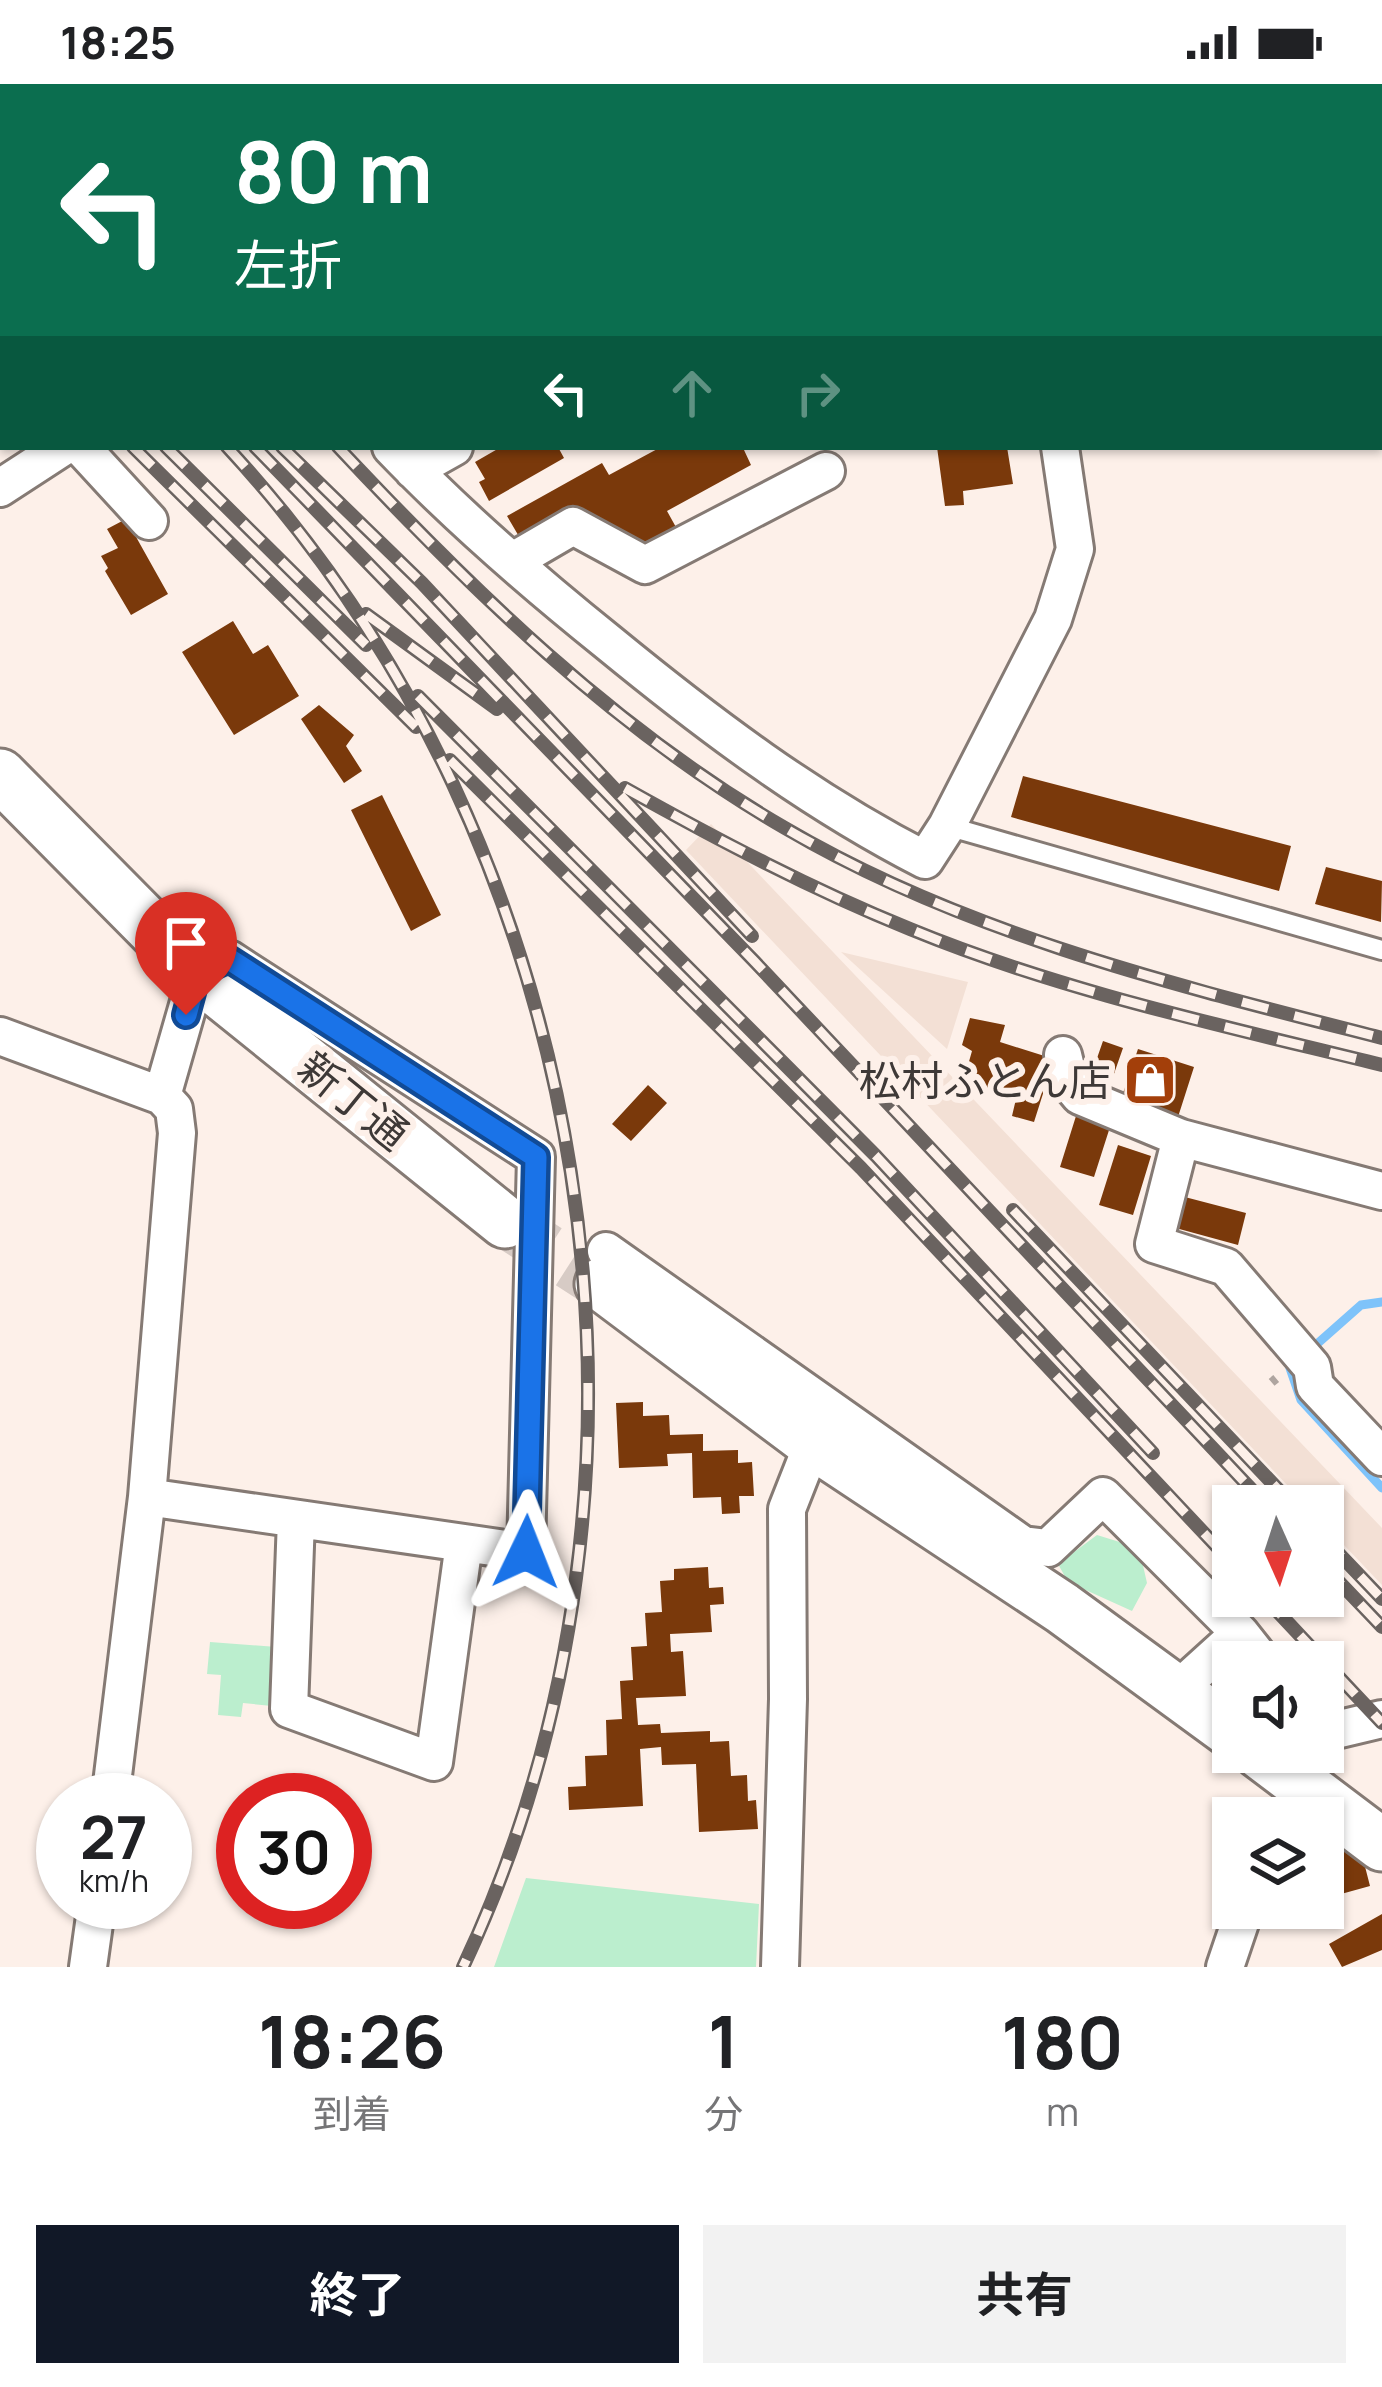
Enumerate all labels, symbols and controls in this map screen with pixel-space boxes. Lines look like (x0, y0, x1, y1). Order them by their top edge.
text: 18:25 (60, 11, 176, 73)
text: 80 m (234, 113, 433, 228)
icon: left (36, 132, 192, 288)
text: 左折 (234, 227, 342, 301)
icon: left (533, 360, 599, 426)
icon: ahead (659, 360, 725, 426)
icon: right (785, 360, 851, 426)
pin (135, 892, 237, 1015)
icon: arrive (153, 910, 219, 976)
street label: 新丁通 (287, 1038, 421, 1162)
place label: 松村ふとん店 (859, 1051, 1111, 1109)
shop icon: 松村ふとん店 (1122, 1052, 1178, 1108)
north arrow (1212, 1485, 1344, 1617)
map controls (1212, 1485, 1344, 1929)
position arrow (463, 1489, 589, 1615)
button: sound (1212, 1641, 1344, 1773)
speed limit sign: 30 (216, 1773, 372, 1929)
text: 27 (80, 1795, 148, 1877)
button: layers (1212, 1797, 1344, 1929)
text: km/h (79, 1860, 149, 1901)
text: 18:26 (258, 1991, 446, 2090)
text: 1 (708, 1991, 739, 2090)
text: 180 (1001, 1992, 1124, 2091)
text: m (1046, 2084, 1079, 2138)
text: 到着 (313, 2086, 391, 2140)
text: 分 (704, 2086, 743, 2140)
button: 終了 (36, 2225, 679, 2363)
button: 共有 (703, 2225, 1346, 2363)

